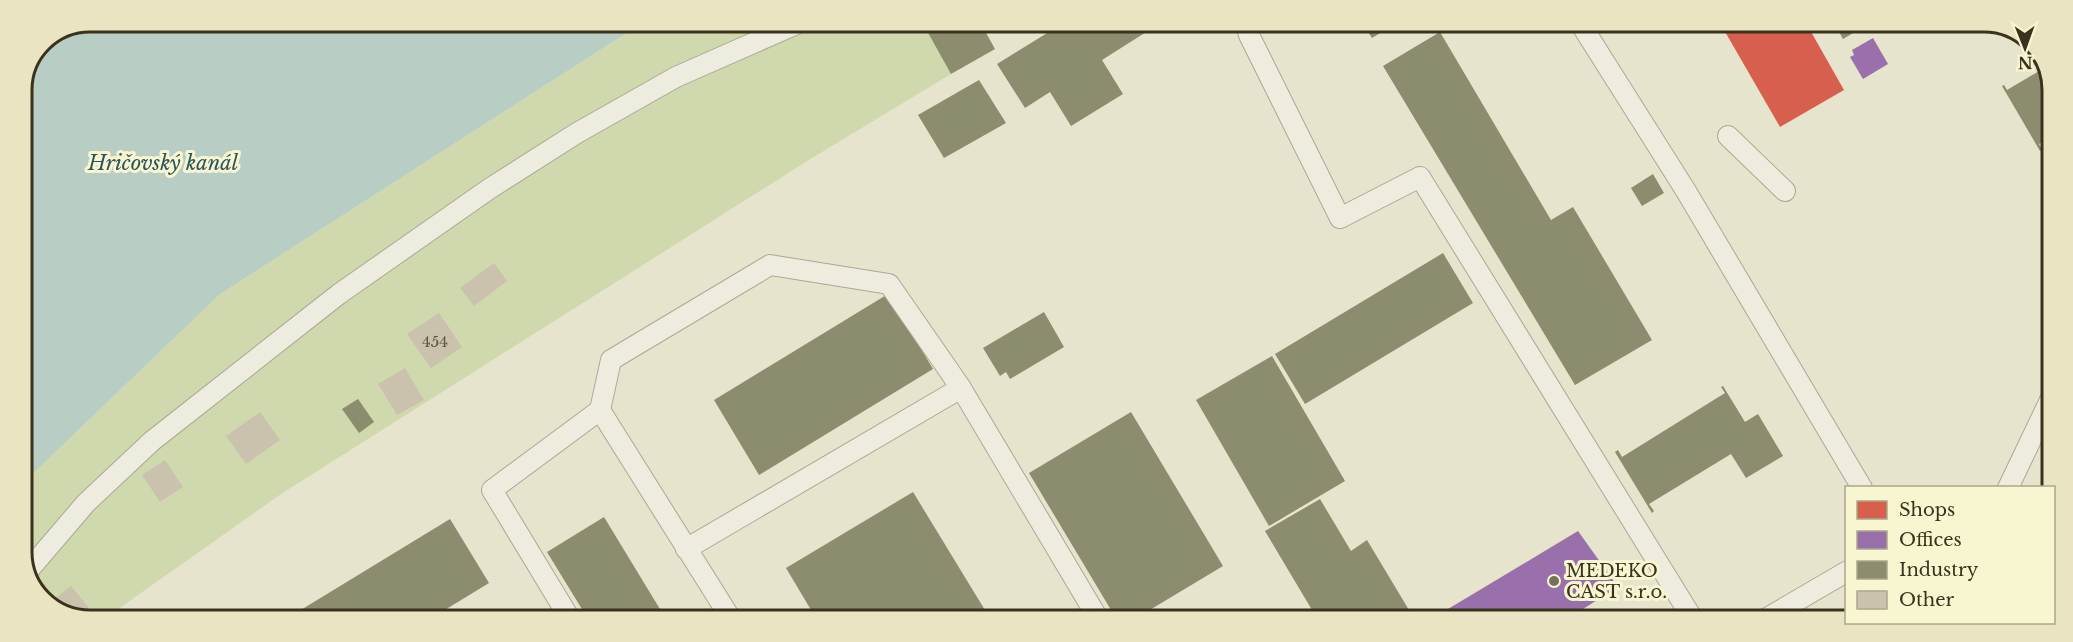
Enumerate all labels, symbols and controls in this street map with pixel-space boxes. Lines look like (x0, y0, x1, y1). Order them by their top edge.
north arrow (1995, 18, 2055, 78)
text: N (2018, 53, 2033, 73)
water label: Hričovský kanál (87, 151, 239, 175)
house number: 454 (422, 332, 448, 351)
legend (1845, 486, 2055, 624)
text: Shops (1899, 499, 1955, 521)
text: Offices (1899, 529, 1962, 551)
text: Industry (1899, 559, 1979, 581)
place label: MEDEKO CAST s.r.o. (1566, 560, 1667, 603)
marker: MEDEKO CAST s.r.o. (1547, 574, 1561, 588)
text: Other (1899, 589, 1955, 611)

